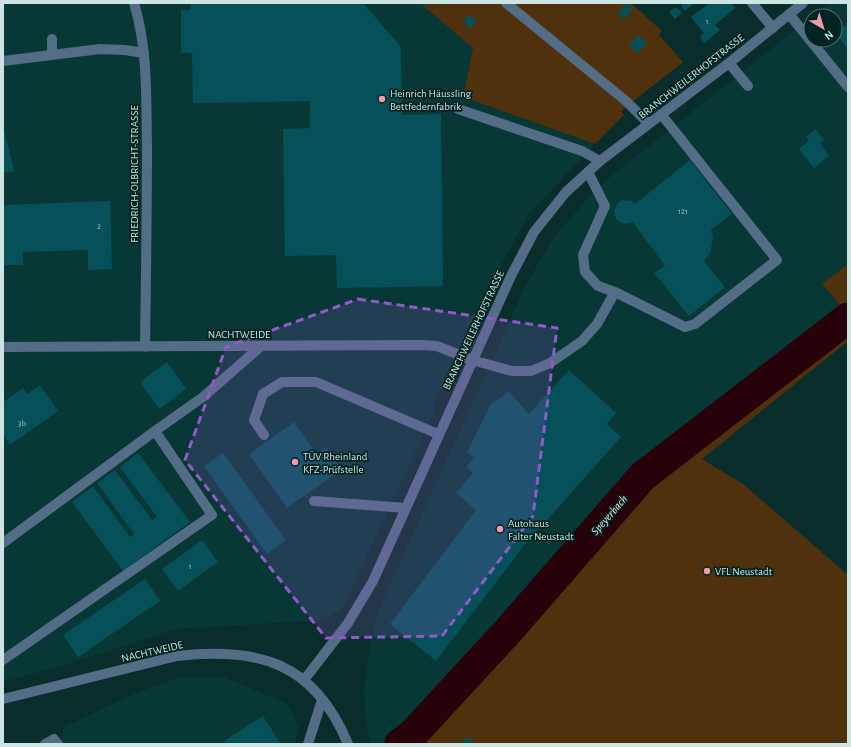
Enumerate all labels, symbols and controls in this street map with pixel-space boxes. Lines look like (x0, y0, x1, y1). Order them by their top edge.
north arrow (803, 8, 843, 48)
house number: 1 (705, 17, 709, 26)
text: N (822, 29, 835, 42)
street label: BRANCHWEILERHOFSTRASSE (637, 31, 747, 121)
place label: Heinrich Häussling Bettfedernfabrik (390, 88, 472, 112)
marker: Heinrich Häussling Bettfedernfabrik (377, 94, 387, 104)
street label: FRIEDRICH-OLBRICHT-STRASSE (129, 105, 140, 243)
house number: 121 (678, 207, 688, 216)
house number: 2 (97, 222, 101, 231)
street label: BRANCHWEILERHOFSTRASSE (441, 268, 506, 392)
street label: NACHTWEIDE (208, 329, 271, 340)
house number: 3b (18, 419, 27, 428)
place label: TÜV Rheinland KFZ-Prüfstelle (303, 451, 368, 475)
marker: TÜV Rheinland KFZ-Prüfstelle (290, 457, 300, 467)
water label: Speyerbach (589, 493, 630, 538)
place label: Autohaus Falter Neustadt (508, 518, 574, 542)
marker: Autohaus Falter Neustadt (495, 524, 505, 534)
house number: 1 (188, 562, 192, 571)
marker: VFL Neustadt (702, 566, 712, 576)
place label: VFL Neustadt (715, 566, 773, 577)
street label: NACHTWEIDE (120, 639, 185, 664)

